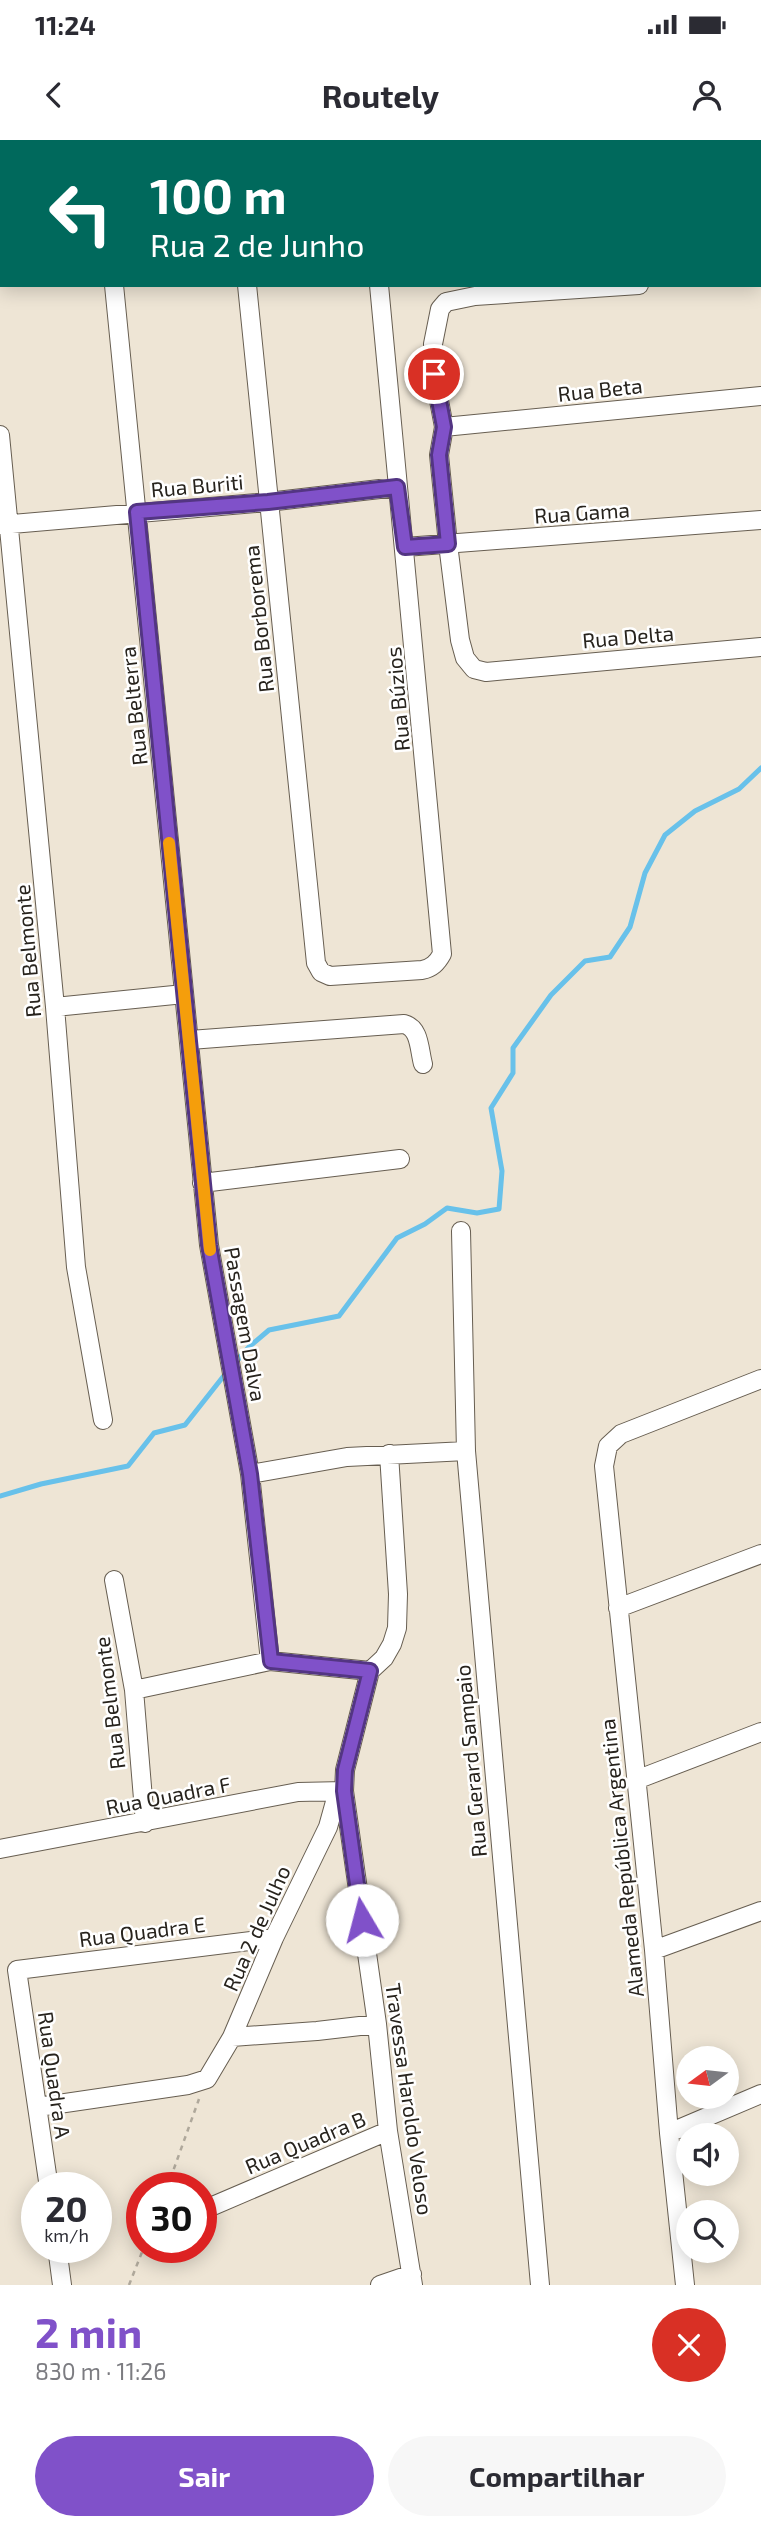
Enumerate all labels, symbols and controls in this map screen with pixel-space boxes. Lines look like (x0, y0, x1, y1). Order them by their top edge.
text: 11:24 (35, 9, 96, 40)
icon: back (35, 76, 73, 114)
text: Routely (322, 76, 439, 114)
icon: person (688, 76, 726, 114)
text: 100 m (150, 165, 287, 224)
icon: left (35, 168, 126, 259)
text: Rua 2 de Junho (150, 225, 364, 263)
pin (404, 344, 464, 404)
icon: arrive (415, 355, 453, 393)
street label: Rua Beta (556, 372, 644, 406)
street label: Rua Buriti (150, 468, 244, 502)
street label: Rua Gama (533, 496, 631, 528)
street label: Rua Borborema (238, 544, 278, 694)
street label: Rua Delta (581, 620, 675, 652)
street label: Rua Belterra (114, 645, 152, 767)
street label: Rua Búzios (380, 646, 414, 752)
street label: Rua Belmonte (9, 883, 45, 1019)
street label: Passagem Dalva (220, 1245, 272, 1403)
street label: Rua Belmonte (88, 1635, 130, 1771)
street label: Rua Gerard Sampaio (449, 1664, 491, 1858)
street label: Alameda República Argentina (594, 1718, 648, 1998)
street label: Rua Quadra F (103, 1771, 233, 1820)
street label: Rua 2 de Julho (217, 1861, 295, 1995)
position arrow (325, 1883, 399, 1957)
street label: Rua Quadra E (77, 1911, 207, 1952)
street label: Travessa Haroldo Veloso (381, 1981, 439, 2217)
street label: Rua Quadra A (33, 2010, 76, 2140)
north arrow (676, 2046, 738, 2109)
map controls (676, 2046, 739, 2263)
street label: Rua Quadra B (241, 2105, 369, 2180)
button: sound (676, 2123, 739, 2186)
speed limit sign: 30 (126, 2172, 217, 2263)
text: 20 (45, 2187, 88, 2229)
button: search (676, 2200, 739, 2263)
text: km/h (44, 2224, 89, 2246)
text: 2 min (35, 2306, 142, 2356)
button: close (652, 2308, 726, 2382)
text: 830 m · 11:26 (35, 2357, 166, 2385)
button: Sair (35, 2436, 374, 2516)
button: Compartilhar (388, 2436, 726, 2516)

